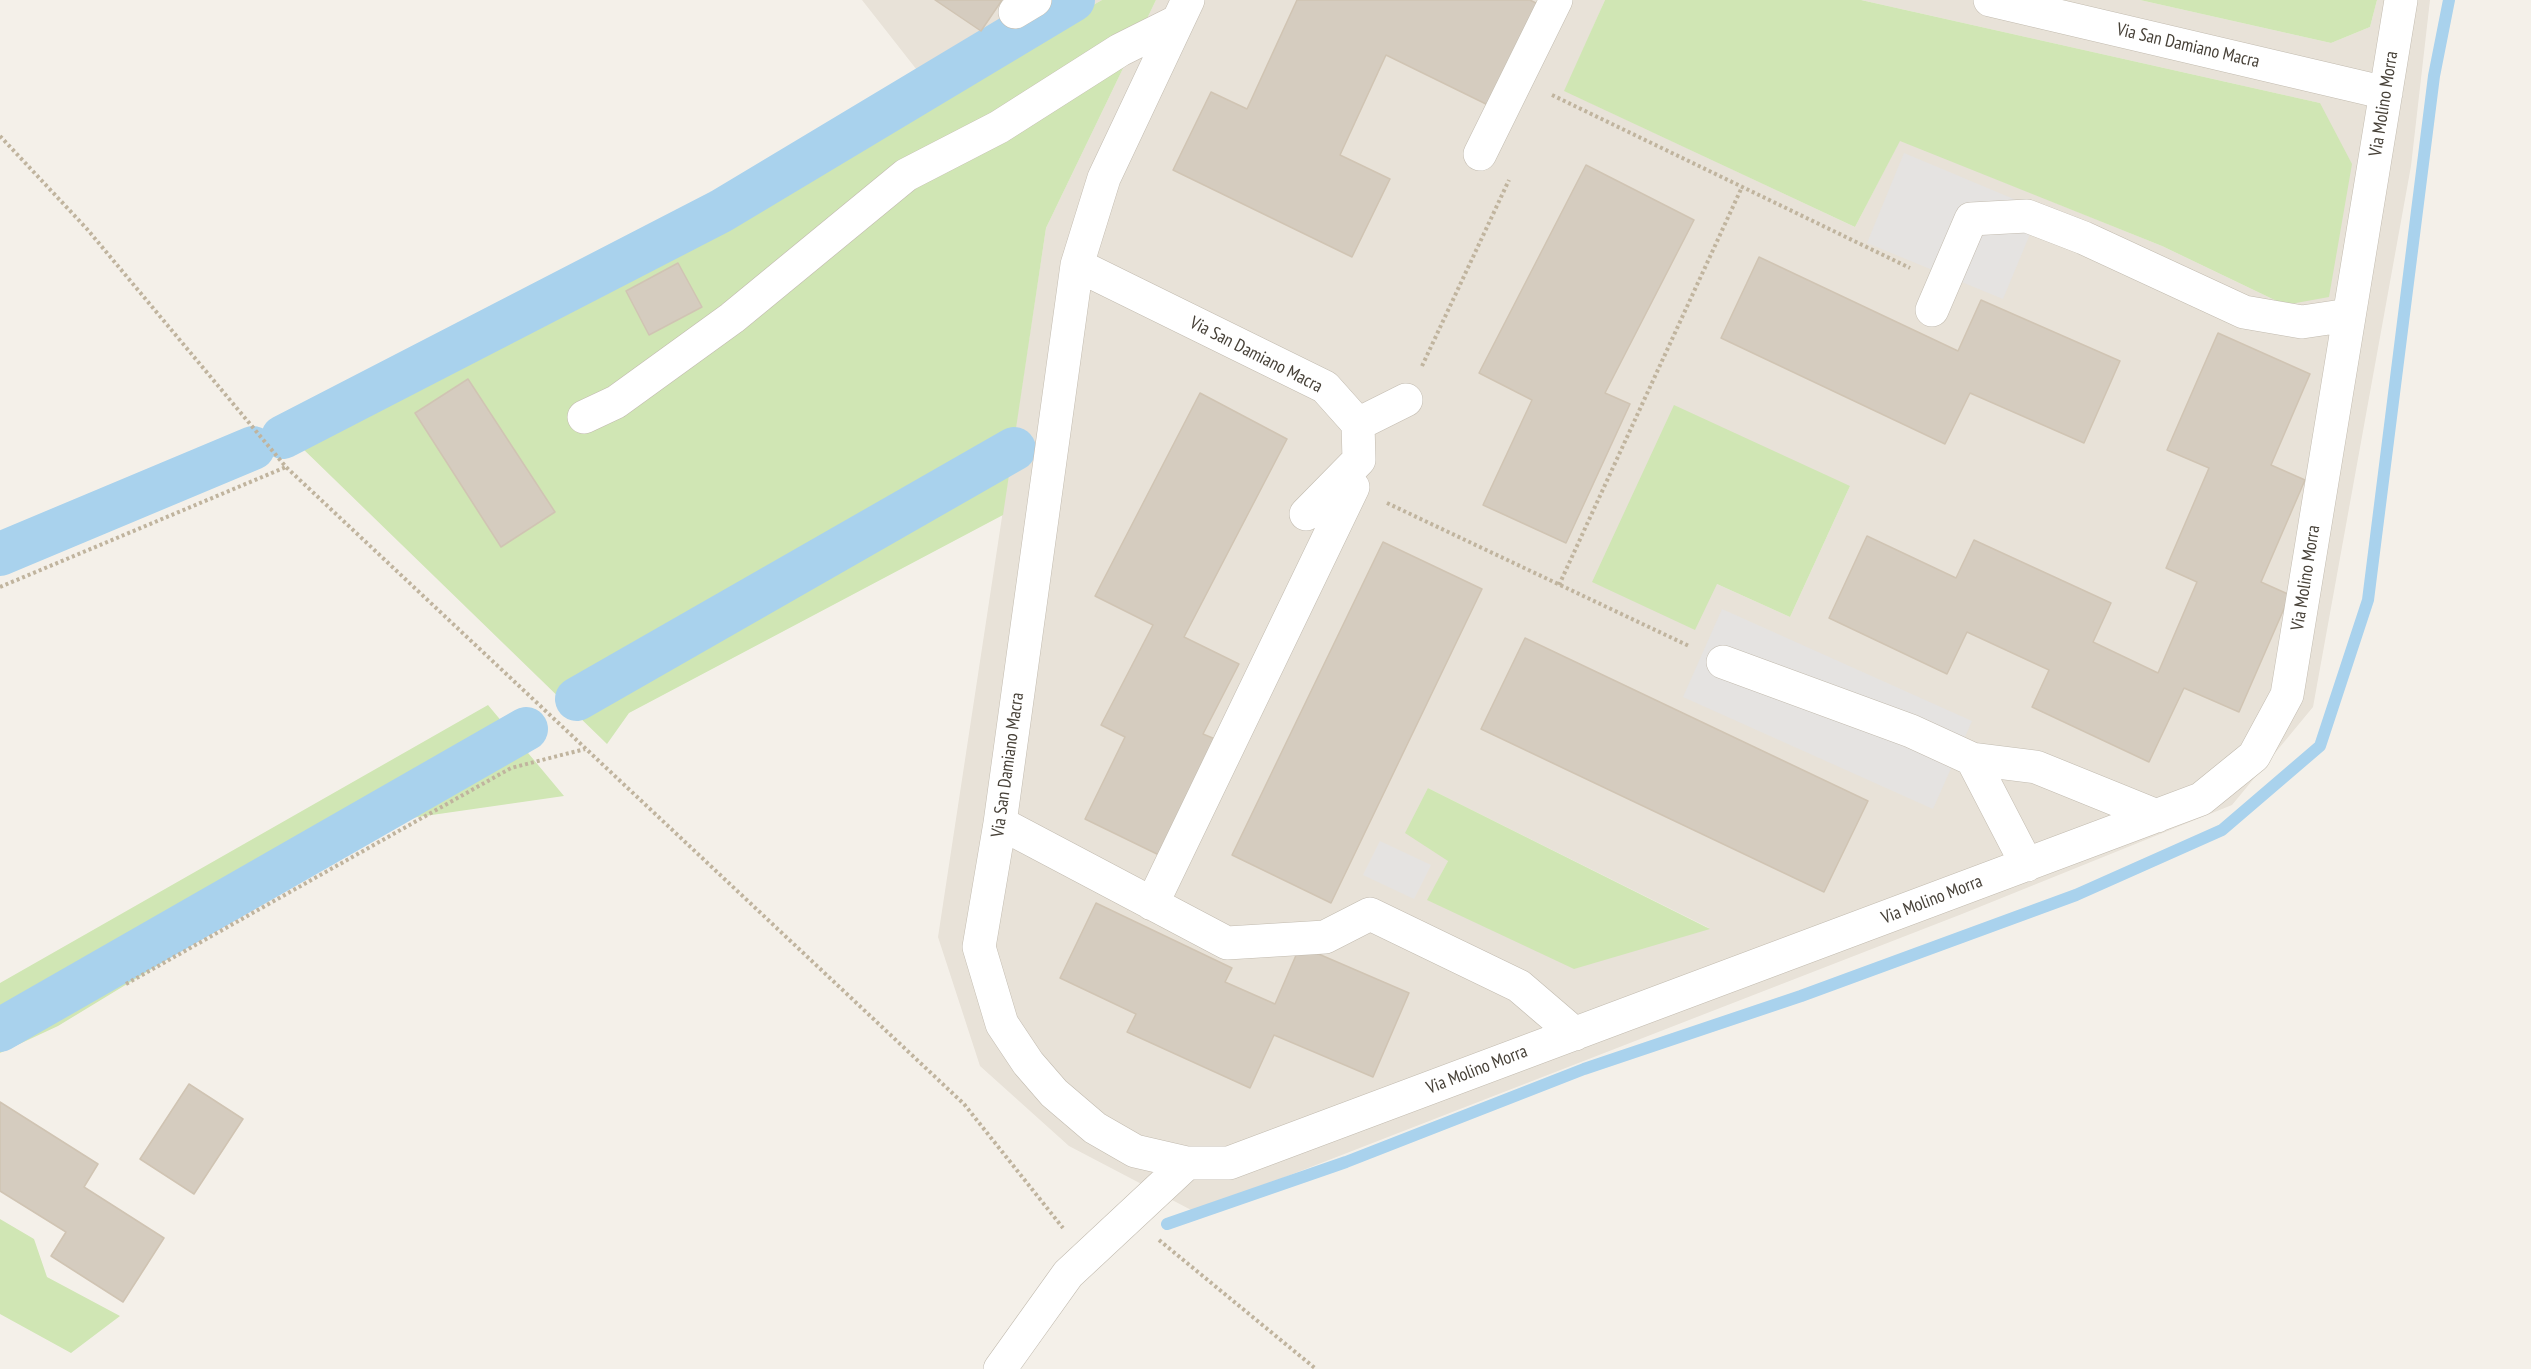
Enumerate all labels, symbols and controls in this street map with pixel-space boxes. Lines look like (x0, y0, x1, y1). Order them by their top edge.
street label: Via San Damiano Macra (2114, 19, 2262, 73)
street label: Via Molino Morra (2365, 50, 2403, 158)
street label: Via San Damiano Macra (1186, 312, 1326, 398)
street label: Via Molino Morra (2287, 524, 2325, 632)
street label: Via San Damiano Macra (987, 691, 1029, 839)
street label: Via Molino Morra (1878, 871, 1986, 929)
street label: Via Molino Morra (1423, 1041, 1531, 1099)

